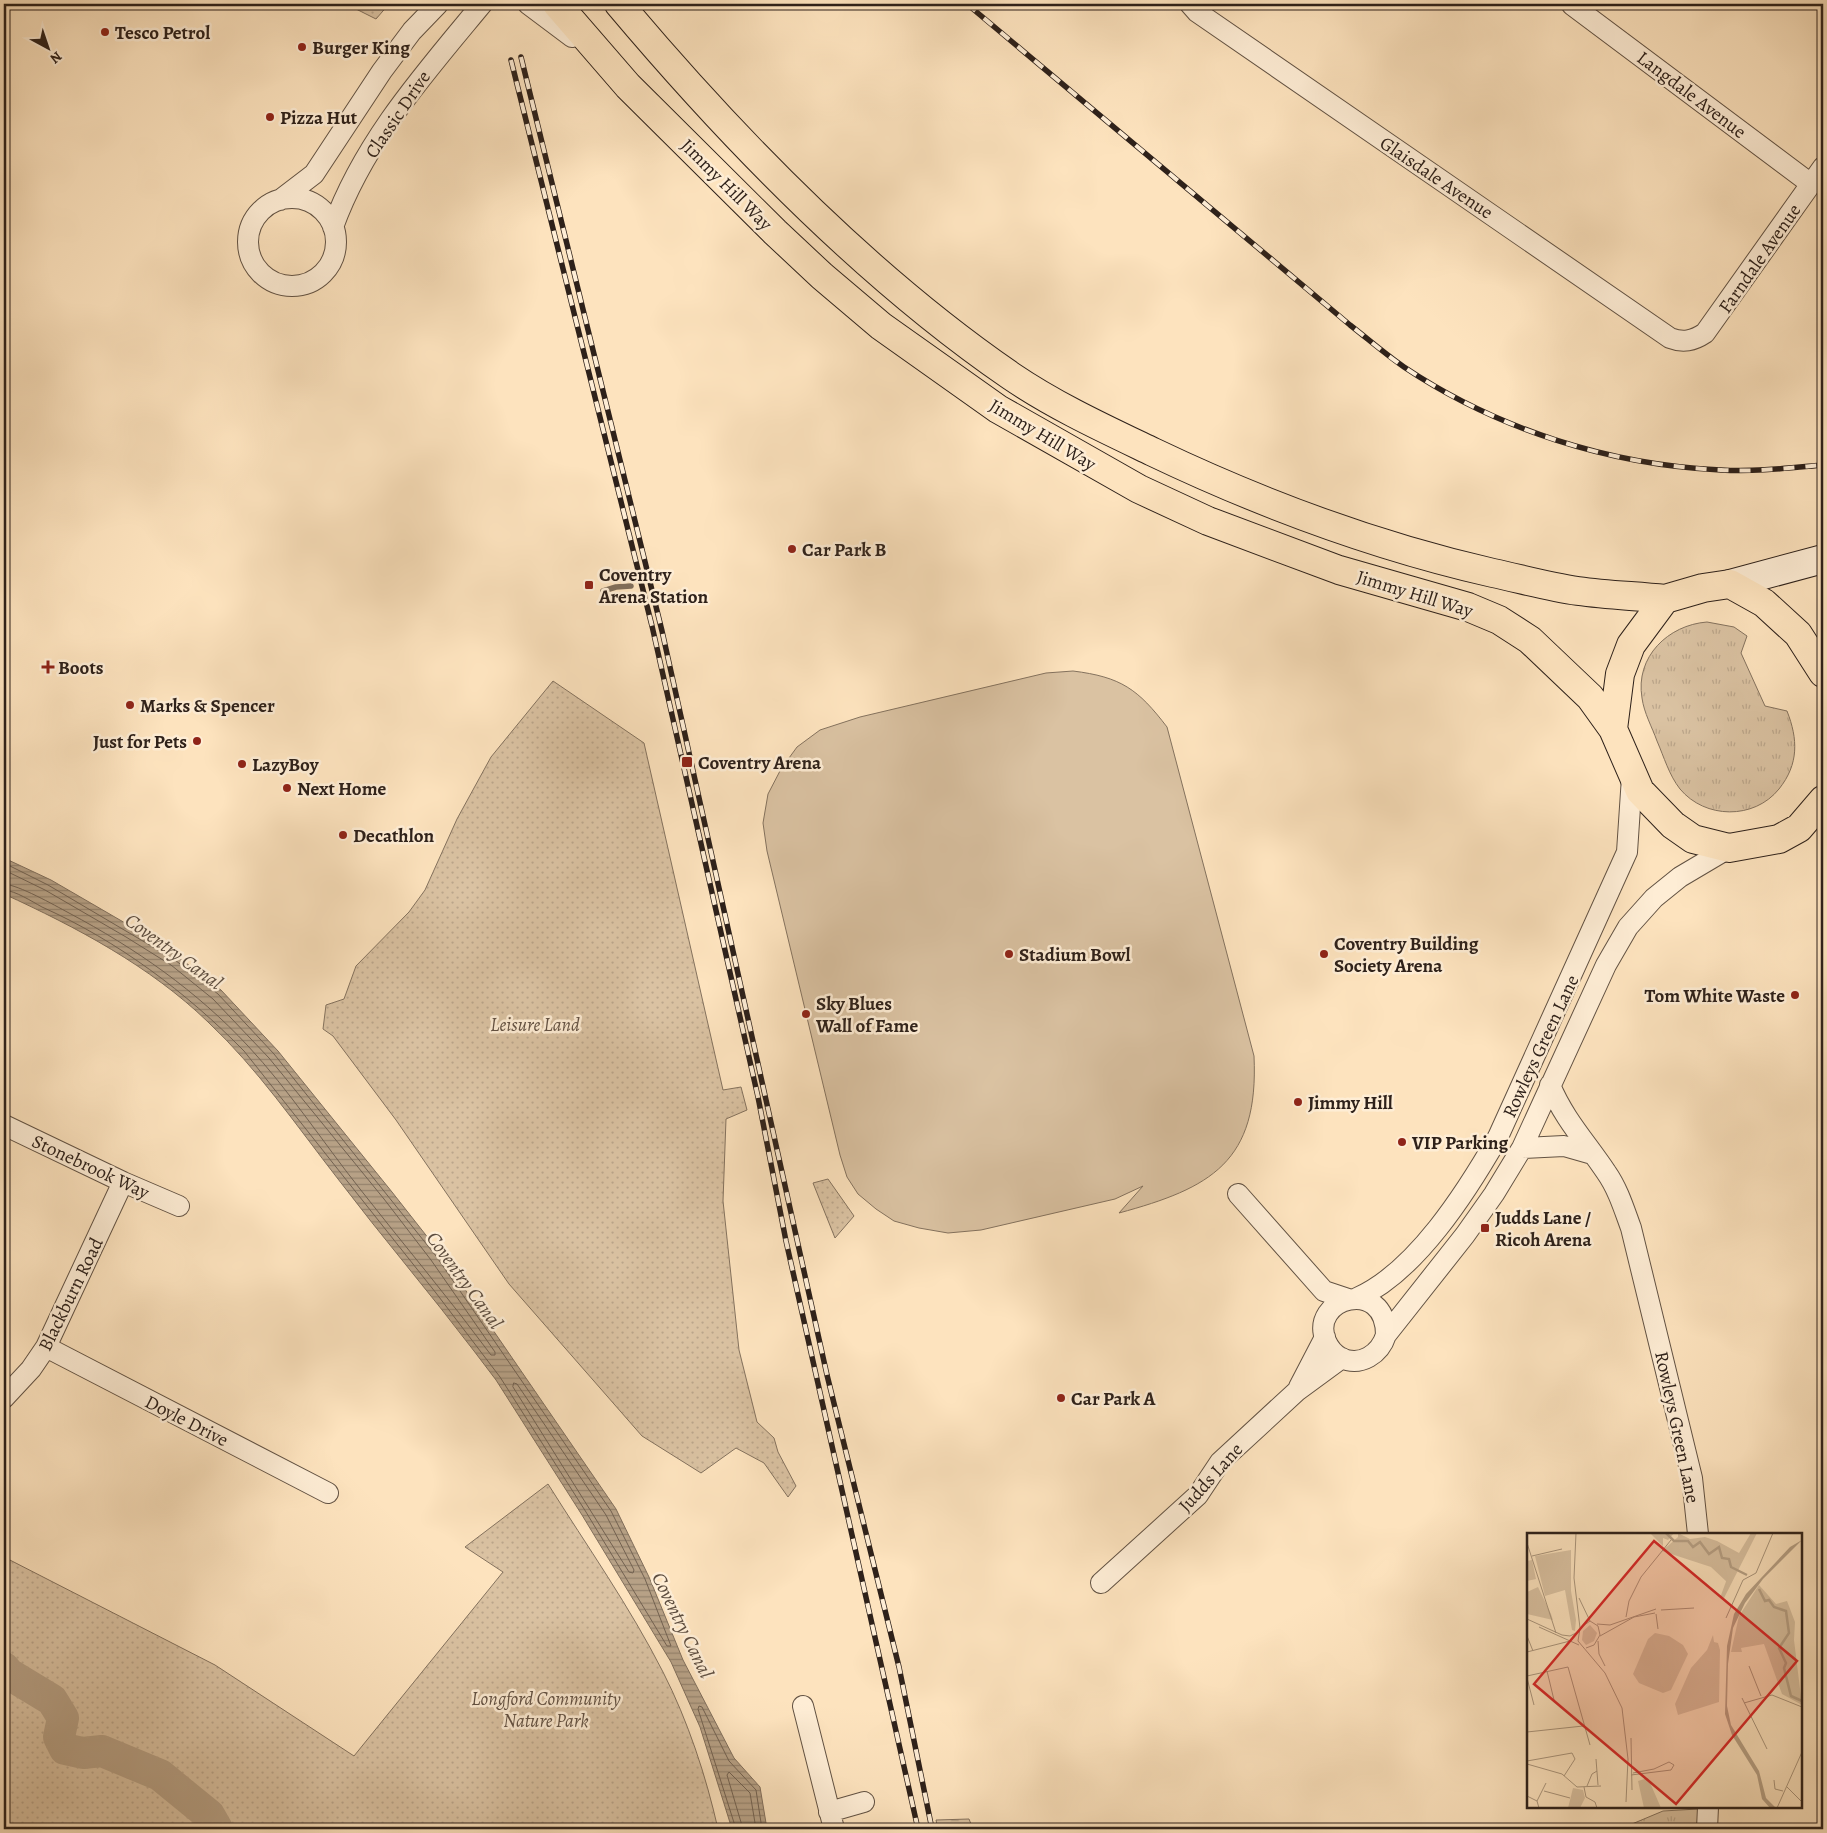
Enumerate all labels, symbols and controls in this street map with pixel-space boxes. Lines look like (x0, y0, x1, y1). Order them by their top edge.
place label: Tesco Petrol (115, 20, 210, 46)
north arrow (22, 22, 72, 72)
marker: Tesco Petrol (99, 26, 111, 38)
place label: Burger King (312, 35, 410, 61)
marker: Burger King (296, 41, 308, 53)
street label: Langdale Avenue (1631, 45, 1752, 145)
text: N (46, 47, 66, 68)
street label: Classic Drive (359, 66, 437, 163)
place label: Pizza Hut (280, 105, 358, 131)
marker: Pizza Hut (264, 111, 276, 123)
street label: Glaisdale Avenue (1375, 130, 1498, 225)
street label: Jimmy Hill Way (675, 133, 778, 237)
street label: Farndale Avenue (1712, 199, 1807, 318)
street label: Jimmy Hill Way (984, 393, 1101, 477)
place label: Car Park B (802, 537, 887, 563)
marker: Car Park B (786, 543, 798, 555)
place label: Coventry Arena Station (598, 562, 708, 610)
street label: Jimmy Hill Way (1353, 564, 1477, 624)
marker: Coventry Arena Station (583, 579, 595, 591)
place label: Boots (58, 655, 104, 681)
marker: Boots (42, 661, 54, 673)
place label: Marks & Spencer (140, 693, 275, 719)
marker: Marks & Spencer (124, 699, 136, 711)
place label: Just for Pets (93, 729, 187, 755)
marker: Just for Pets (191, 735, 203, 747)
place label: Coventry Arena (698, 750, 822, 776)
place label: LazyBoy (252, 752, 320, 778)
marker: Coventry Arena (680, 755, 694, 769)
marker: LazyBoy (236, 758, 248, 770)
place label: Next Home (297, 776, 387, 802)
marker: Next Home (281, 782, 293, 794)
place label: Decathlon (353, 823, 434, 849)
marker: Decathlon (337, 829, 349, 841)
water label: Coventry Canal (119, 907, 228, 996)
place label: Coventry Building Society Arena (1334, 931, 1479, 979)
place label: Stadium Bowl (1019, 942, 1130, 968)
marker: Stadium Bowl (1003, 948, 1015, 960)
marker: Coventry Building Society Arena (1318, 948, 1330, 960)
street label: Rowleys Green Lane (1496, 971, 1585, 1122)
place label: Tom White Waste (1645, 983, 1785, 1009)
marker: Tom White Waste (1789, 989, 1801, 1001)
place label: Sky Blues Wall of Fame (815, 991, 918, 1039)
marker: Sky Blues Wall of Fame (800, 1008, 812, 1020)
park label: Leisure Land (490, 1012, 580, 1038)
place label: Jimmy Hill (1308, 1090, 1393, 1116)
marker: Jimmy Hill (1292, 1096, 1304, 1108)
street label: Stonebrook Way (28, 1128, 154, 1206)
place label: VIP Parking (1411, 1130, 1508, 1156)
marker: VIP Parking (1396, 1136, 1408, 1148)
place label: Judds Lane / Ricoh Arena (1495, 1205, 1593, 1253)
marker: Judds Lane / Ricoh Arena (1479, 1222, 1491, 1234)
water label: Coventry Canal (420, 1226, 509, 1335)
street label: Blackburn Road (32, 1233, 110, 1356)
street label: Rowleys Green Lane (1648, 1349, 1706, 1506)
place label: Car Park A (1071, 1386, 1157, 1412)
street label: Doyle Drive (140, 1389, 233, 1453)
marker: Car Park A (1055, 1392, 1067, 1404)
street label: Judds Lane (1173, 1437, 1249, 1518)
inset map (1527, 1533, 1802, 1808)
water label: Coventry Canal (645, 1568, 720, 1683)
park label: Longford Community Nature Park (471, 1686, 621, 1734)

